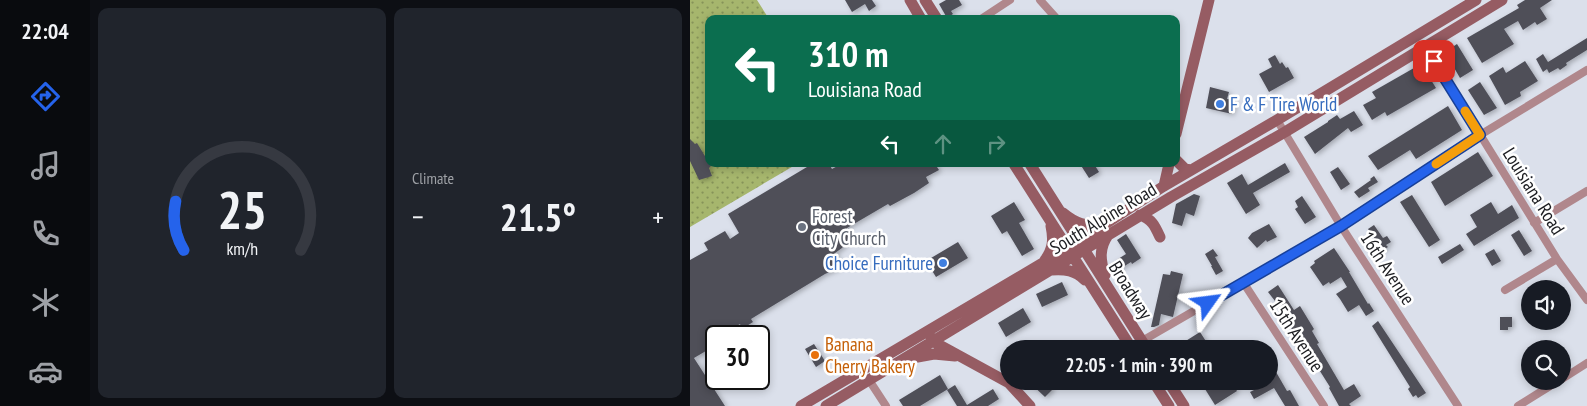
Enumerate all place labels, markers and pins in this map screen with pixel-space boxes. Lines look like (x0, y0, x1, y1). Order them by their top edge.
pin (1413, 40, 1455, 82)
place label: F & F Tire World (1230, 92, 1337, 116)
marker: F & F Tire World (1214, 98, 1226, 110)
place label: Forest City Church (812, 204, 886, 250)
marker: Forest City Church (796, 221, 808, 233)
place label: Choice Furniture (825, 251, 933, 275)
marker: Choice Furniture (937, 257, 949, 269)
place label: Banana Cherry Bakery (825, 332, 916, 378)
marker: Banana Cherry Bakery (809, 349, 821, 361)

